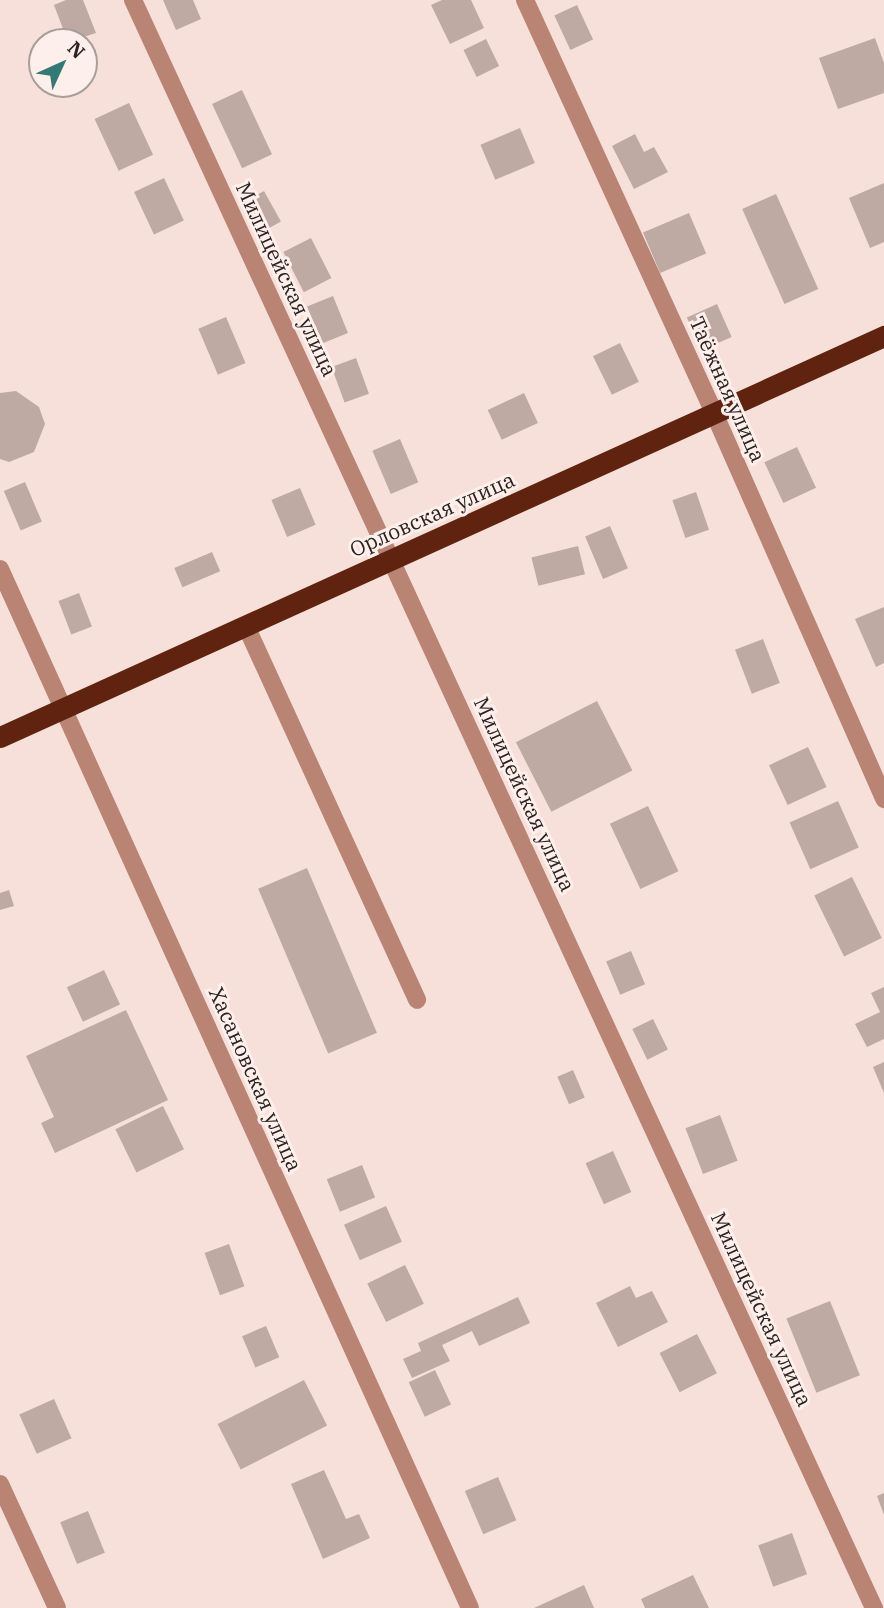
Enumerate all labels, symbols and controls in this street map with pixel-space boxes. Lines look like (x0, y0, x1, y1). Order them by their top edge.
north arrow (28, 28, 98, 98)
text: N (63, 36, 90, 63)
street label: Милицейская улица (231, 178, 343, 380)
street label: Таёжная улица (685, 312, 771, 466)
street label: Орловская улица (346, 466, 518, 562)
street label: Милицейская улица (469, 693, 581, 895)
street label: Хасановская улица (204, 983, 308, 1175)
street label: Милицейская улица (706, 1208, 818, 1410)

